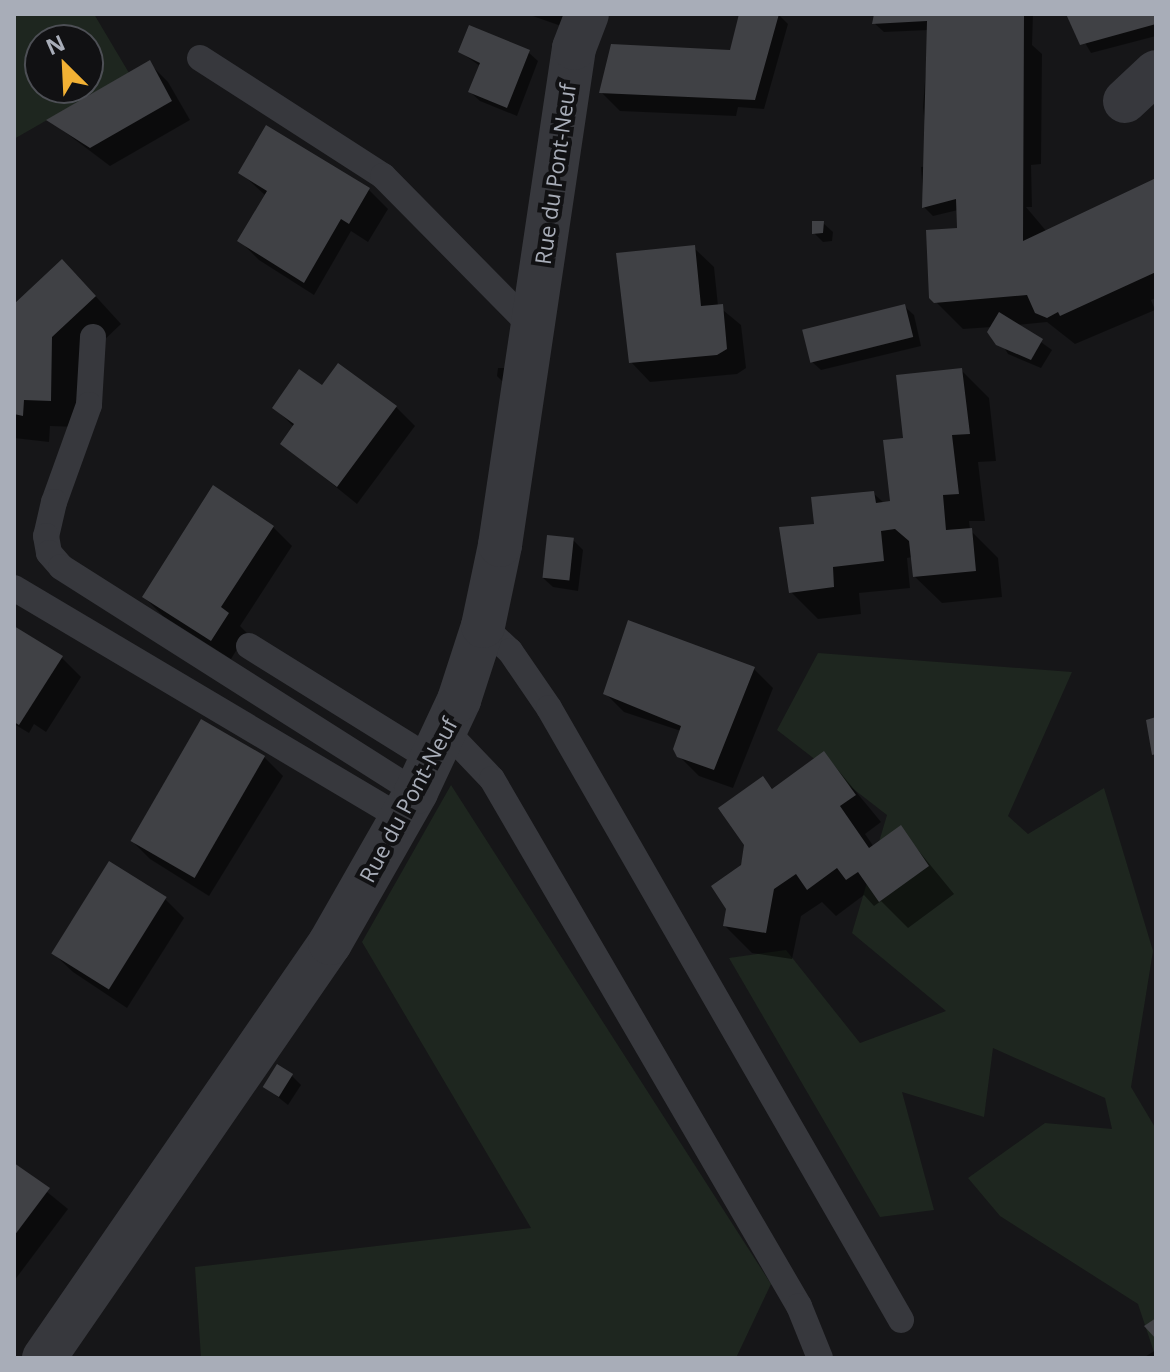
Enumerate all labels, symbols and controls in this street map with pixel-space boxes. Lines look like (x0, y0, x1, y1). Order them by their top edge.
north arrow (24, 24, 104, 104)
text: N (41, 27, 69, 61)
street label: Rue du Pont-Neuf (529, 82, 581, 266)
street label: Rue du Pont-Neuf (354, 713, 462, 887)

